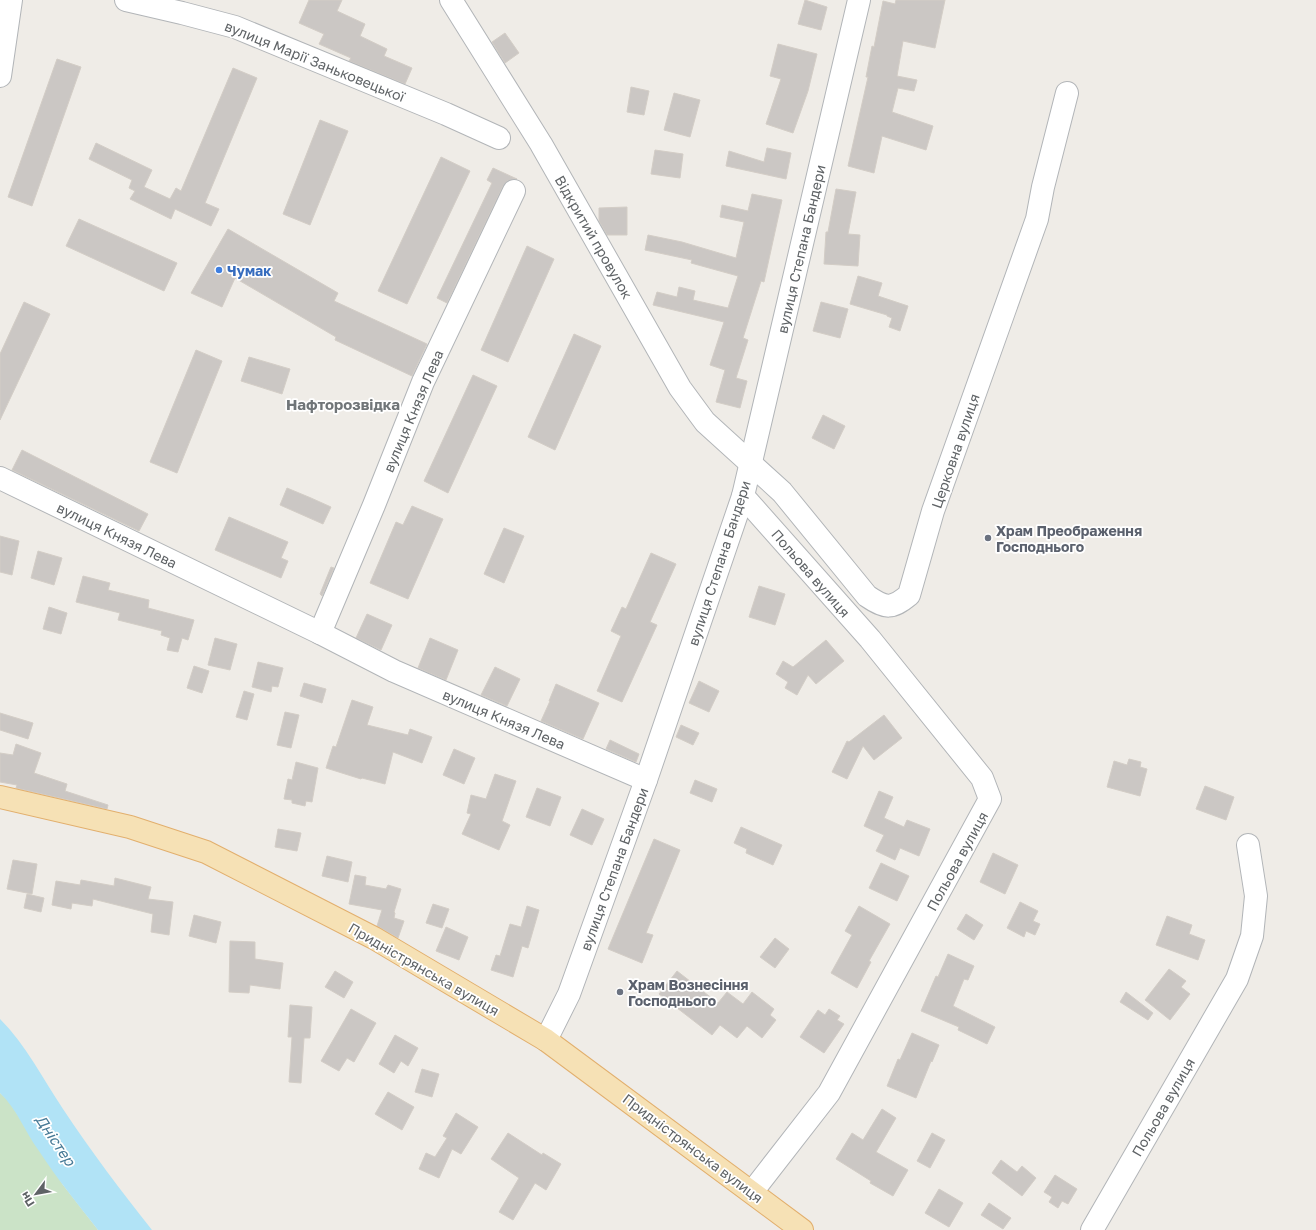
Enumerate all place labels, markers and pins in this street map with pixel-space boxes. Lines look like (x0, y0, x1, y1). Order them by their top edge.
place label: Чумак (227, 262, 271, 279)
marker: Чумак (214, 265, 224, 275)
place label: Храм Преображення Господнього (996, 522, 1142, 555)
marker: Храм Преображення Господнього (983, 533, 993, 543)
place label: Храм Вознесіння Господнього (628, 976, 748, 1009)
marker: Храм Вознесіння Господнього (615, 987, 625, 997)

